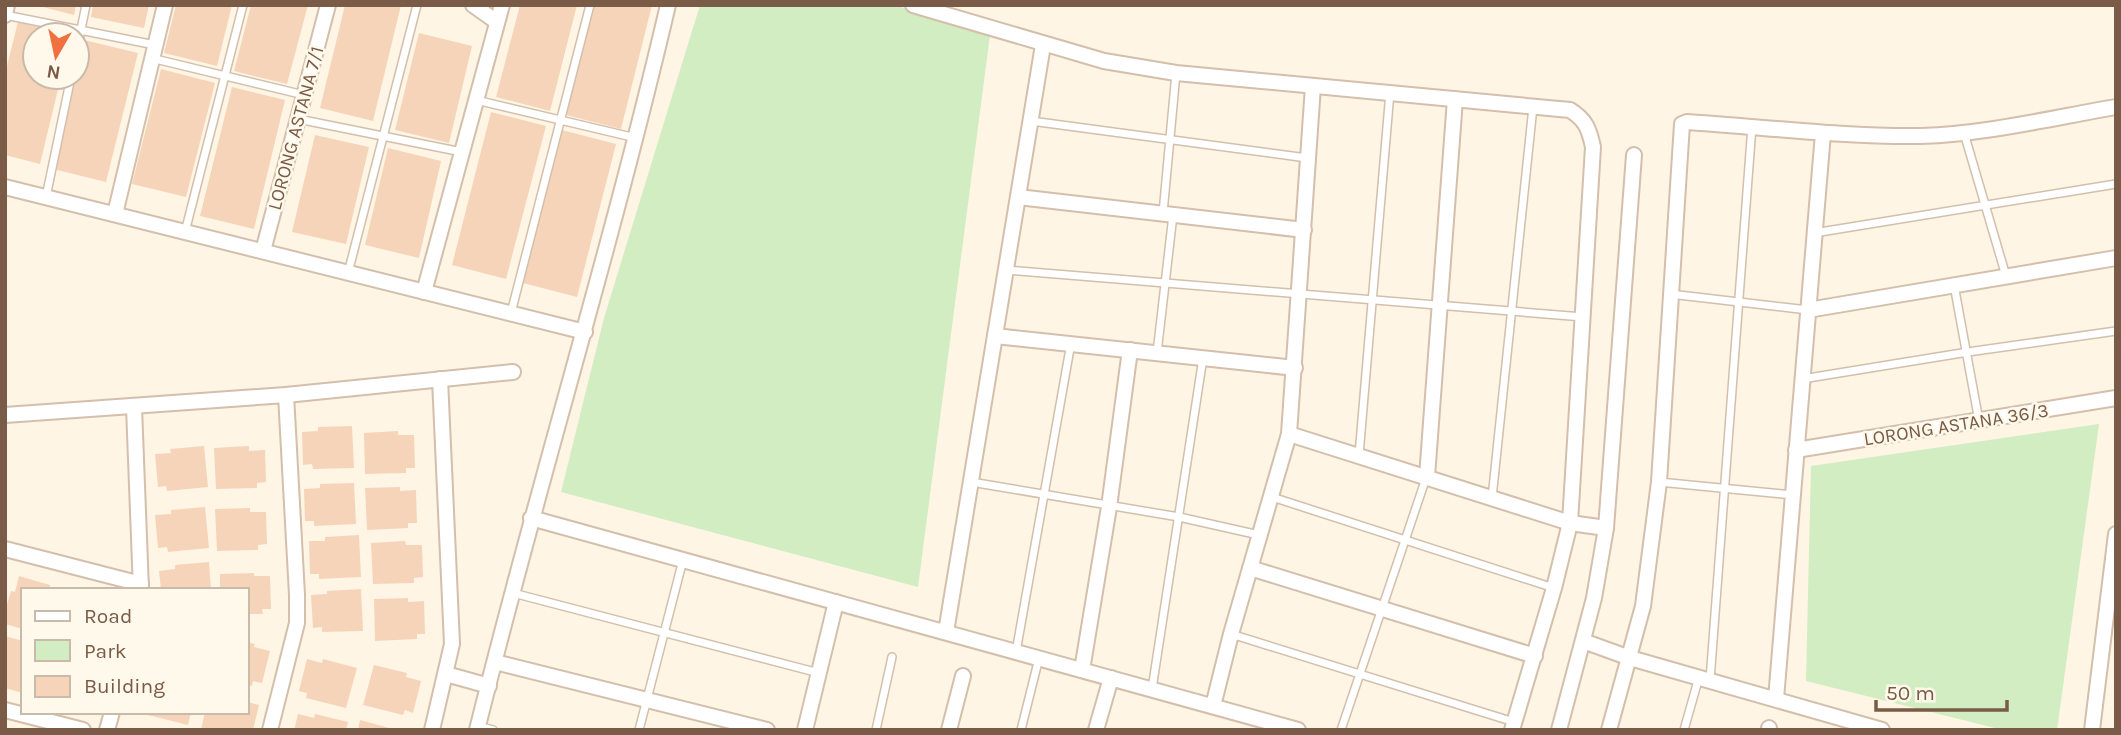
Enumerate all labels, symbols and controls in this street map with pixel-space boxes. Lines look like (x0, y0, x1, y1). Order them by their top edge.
north arrow (21, 21, 91, 91)
street label: LORONG ASTANA 7/1 (264, 44, 328, 213)
text: N (45, 60, 62, 84)
street label: LORONG ASTANA 36/3 (1862, 400, 2050, 450)
legend (21, 588, 248, 714)
text: Road (84, 604, 132, 628)
text: Park (84, 639, 127, 663)
scale bar (1876, 668, 2007, 712)
text: Building (84, 674, 165, 698)
text: 50 m (1886, 681, 1935, 705)

